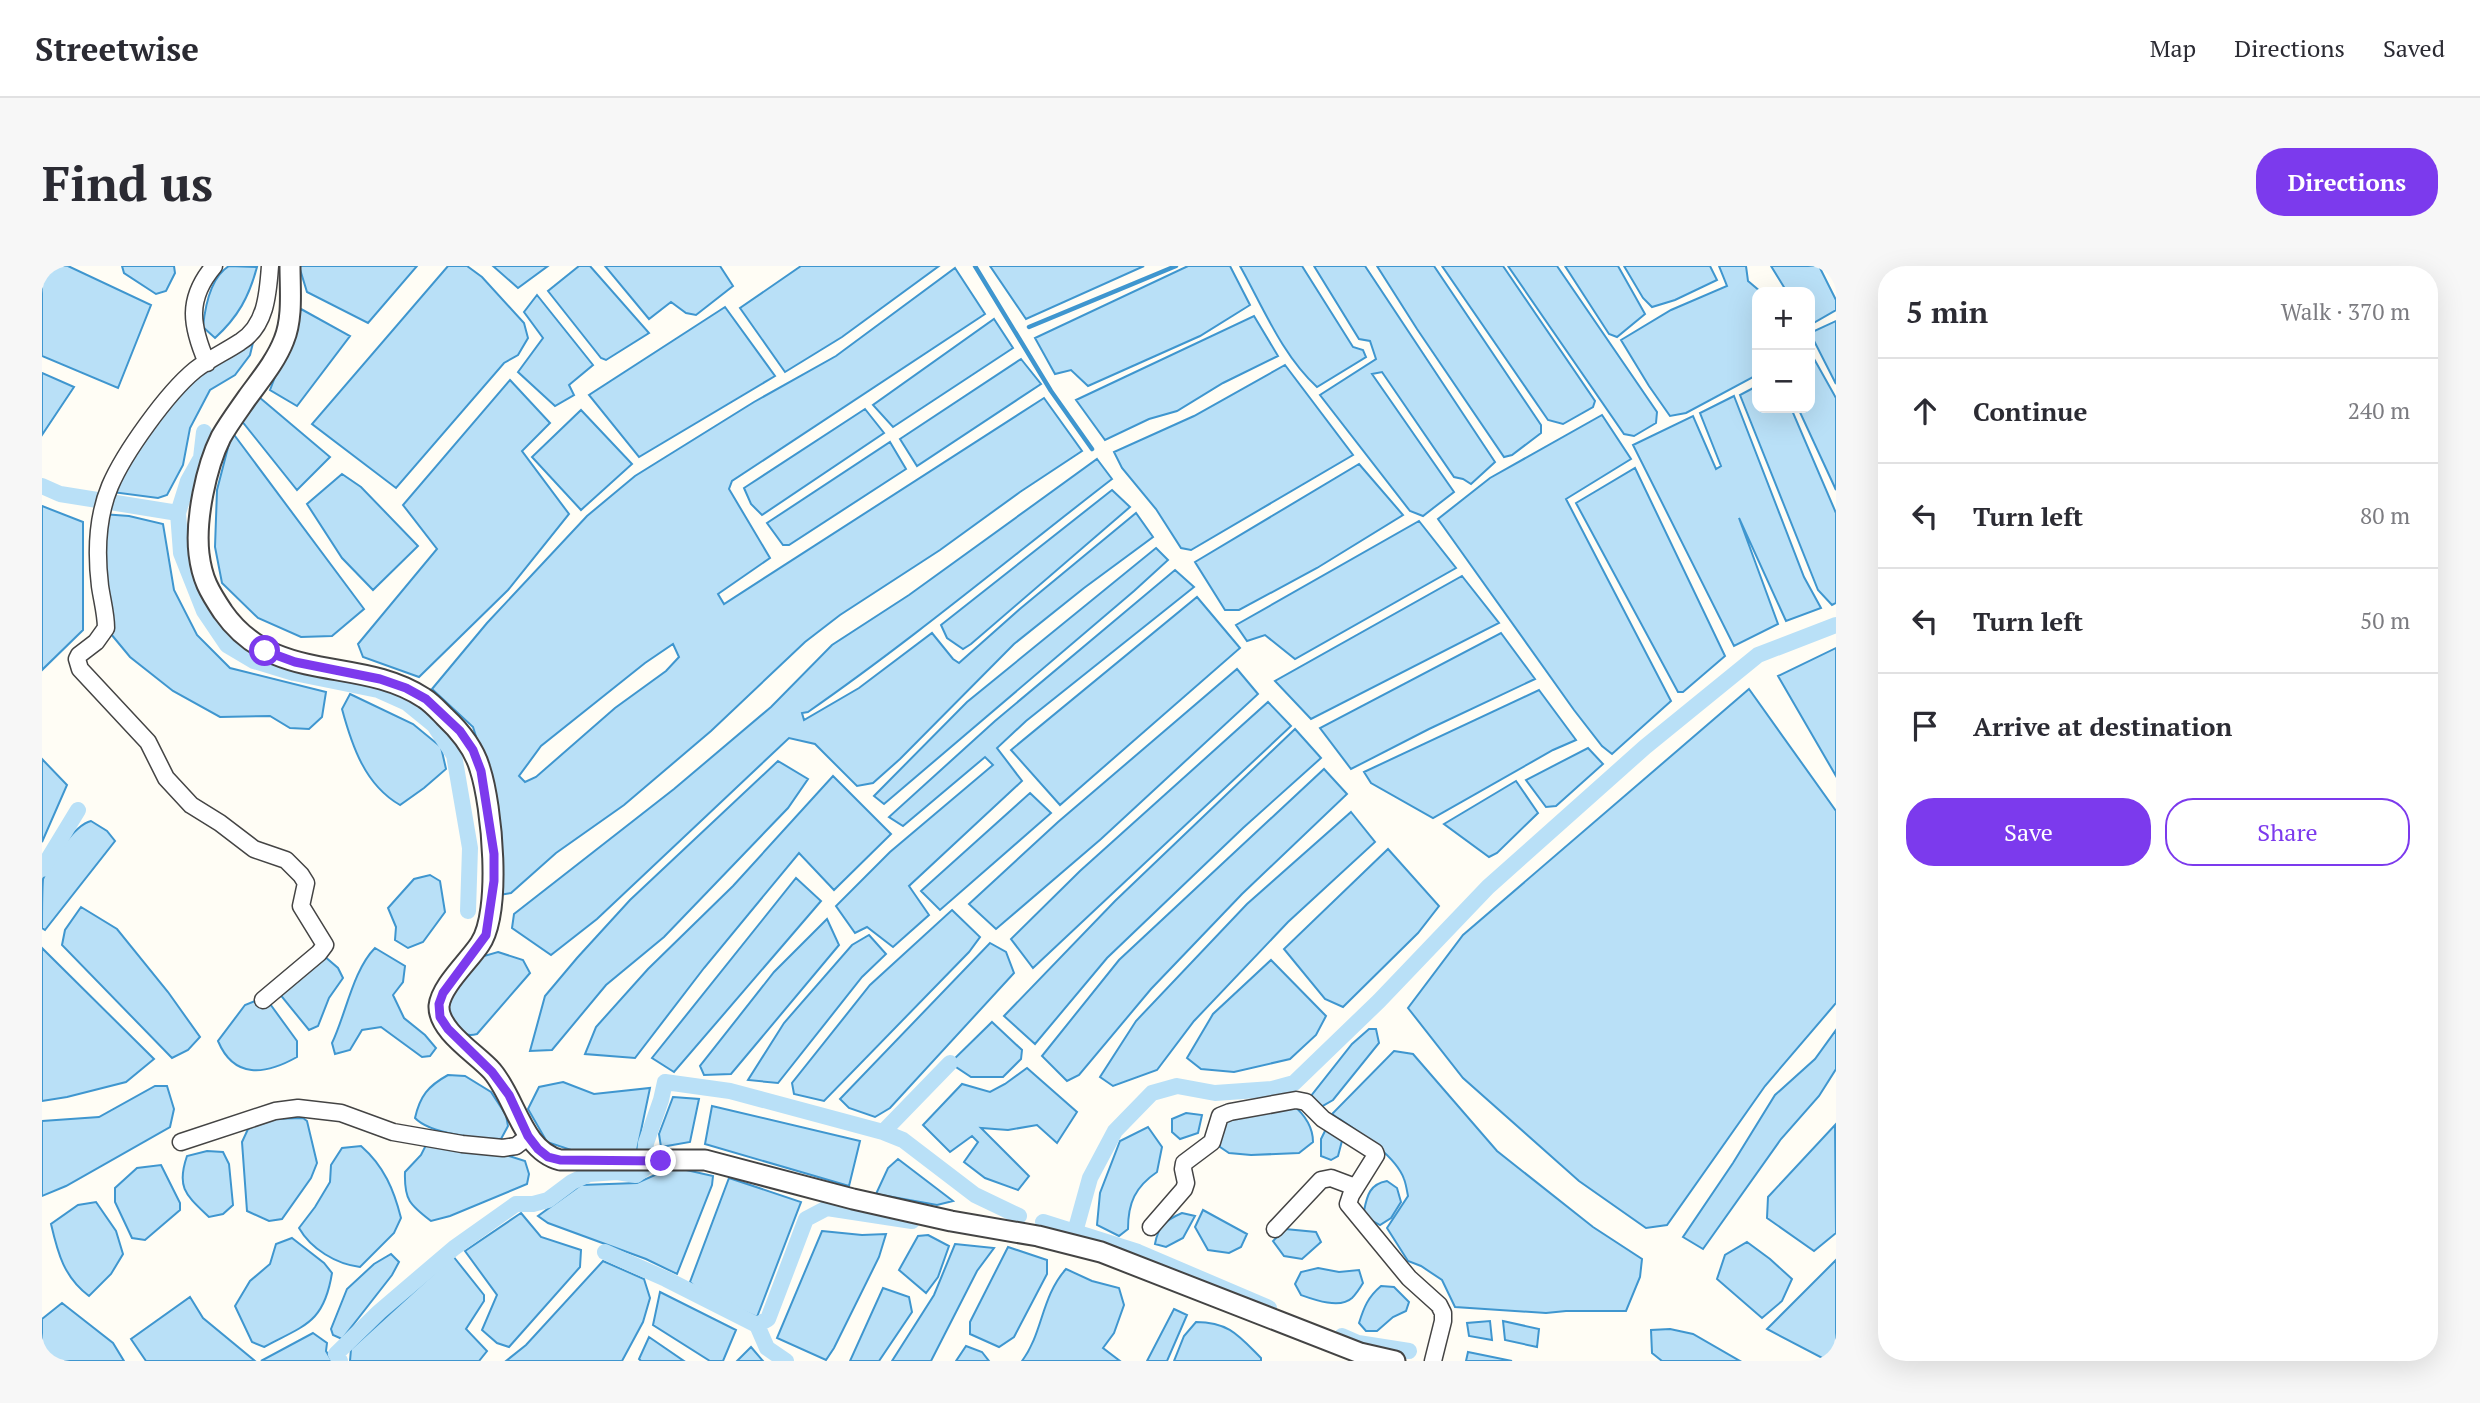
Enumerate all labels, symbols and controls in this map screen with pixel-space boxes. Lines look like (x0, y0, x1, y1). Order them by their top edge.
text: Streetwise (35, 27, 199, 70)
text: Map (2150, 32, 2196, 64)
text: Directions (2234, 32, 2345, 64)
text: Saved (2383, 32, 2445, 64)
button: Directions (2256, 148, 2438, 216)
text: Find us (42, 150, 213, 215)
map controls (1752, 287, 1815, 413)
button: + (1752, 287, 1815, 350)
text: 5 min (1906, 292, 1988, 332)
text: Walk · 370 m (2281, 296, 2410, 327)
button: − (1752, 350, 1815, 413)
icon: ahead (1906, 392, 1944, 430)
text: Continue (1973, 394, 2087, 428)
text: 240 m (2348, 395, 2410, 426)
icon: left (1906, 497, 1944, 535)
text: Turn left (1973, 499, 2083, 533)
text: 80 m (2360, 500, 2410, 531)
icon: left (1906, 602, 1944, 640)
text: Turn left (1973, 604, 2083, 638)
text: 50 m (2360, 605, 2410, 636)
route start (249, 635, 280, 666)
icon: arrive (1906, 707, 1944, 745)
text: Arrive at destination (1973, 709, 2232, 743)
button: Save (1906, 798, 2151, 866)
button: Share (2165, 798, 2410, 866)
route end (645, 1145, 676, 1176)

